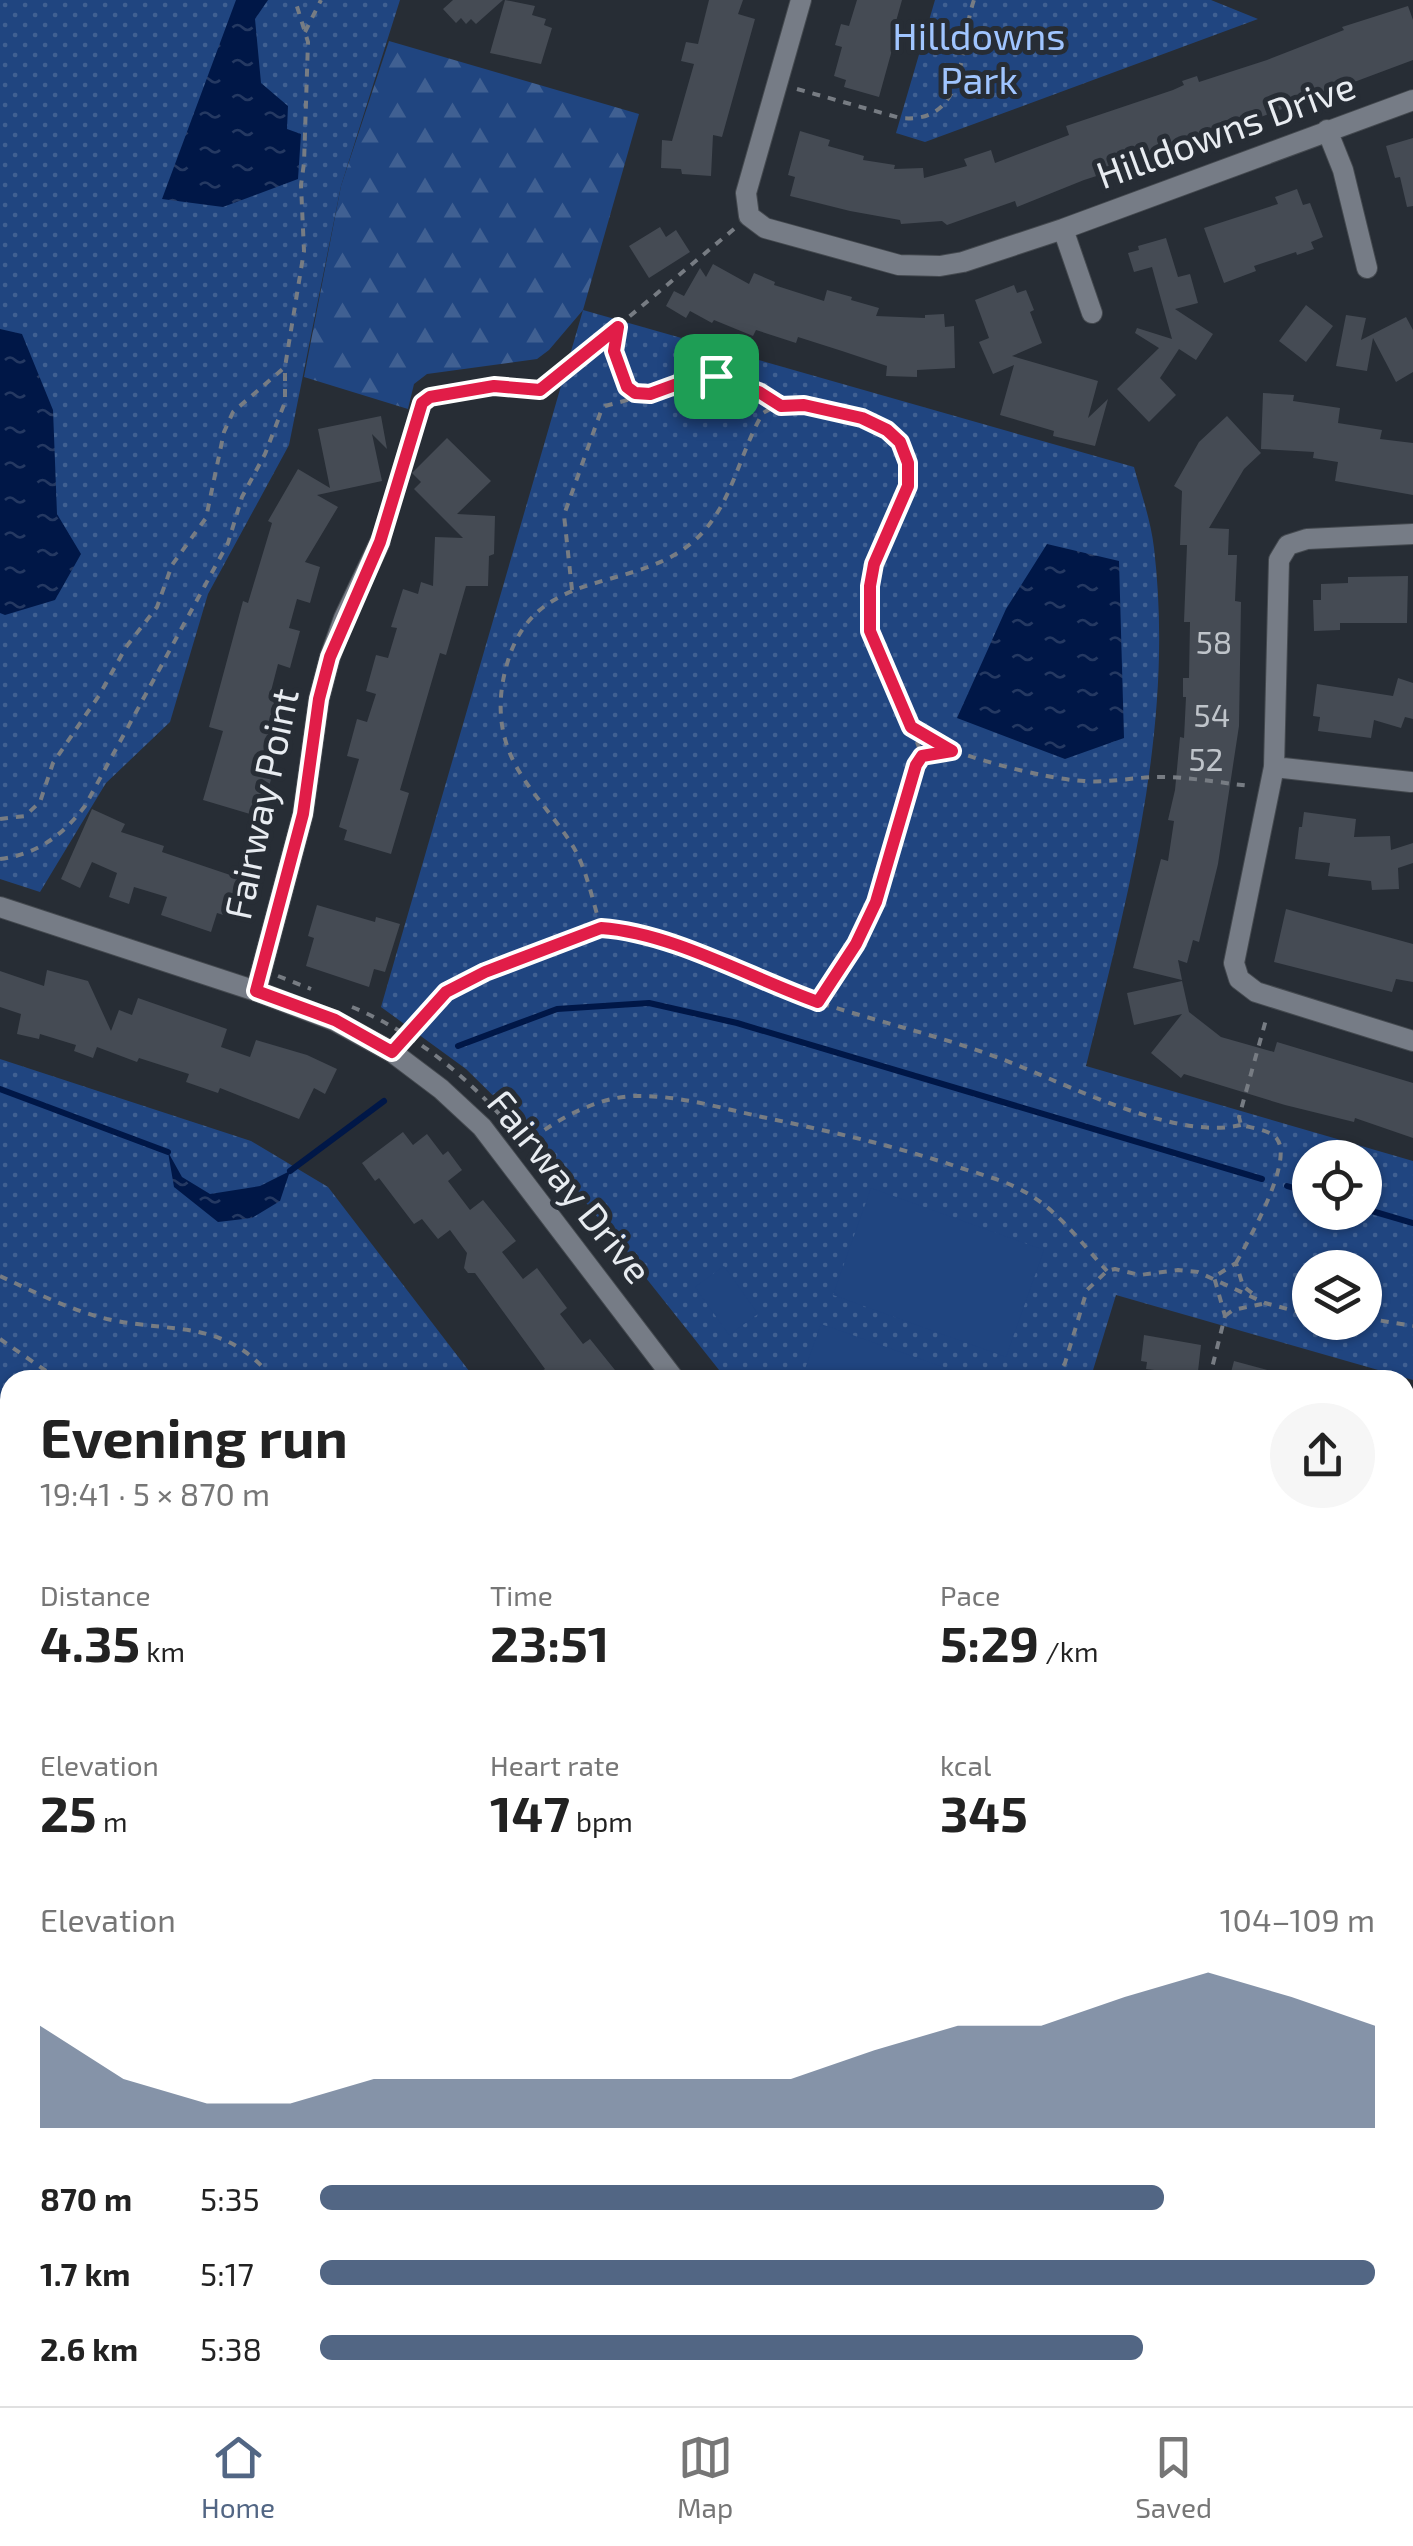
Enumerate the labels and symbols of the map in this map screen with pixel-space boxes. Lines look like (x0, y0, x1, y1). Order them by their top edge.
park label: Hilldowns Park (892, 12, 1066, 102)
street label: Hilldowns Drive (1090, 61, 1361, 197)
pin (674, 334, 759, 419)
house number: 58 (1196, 622, 1232, 660)
street label: Fairway Point (213, 684, 307, 923)
house number: 54 (1194, 695, 1230, 733)
house number: 52 (1188, 739, 1224, 777)
street label: Fairway Drive (479, 1080, 662, 1292)

